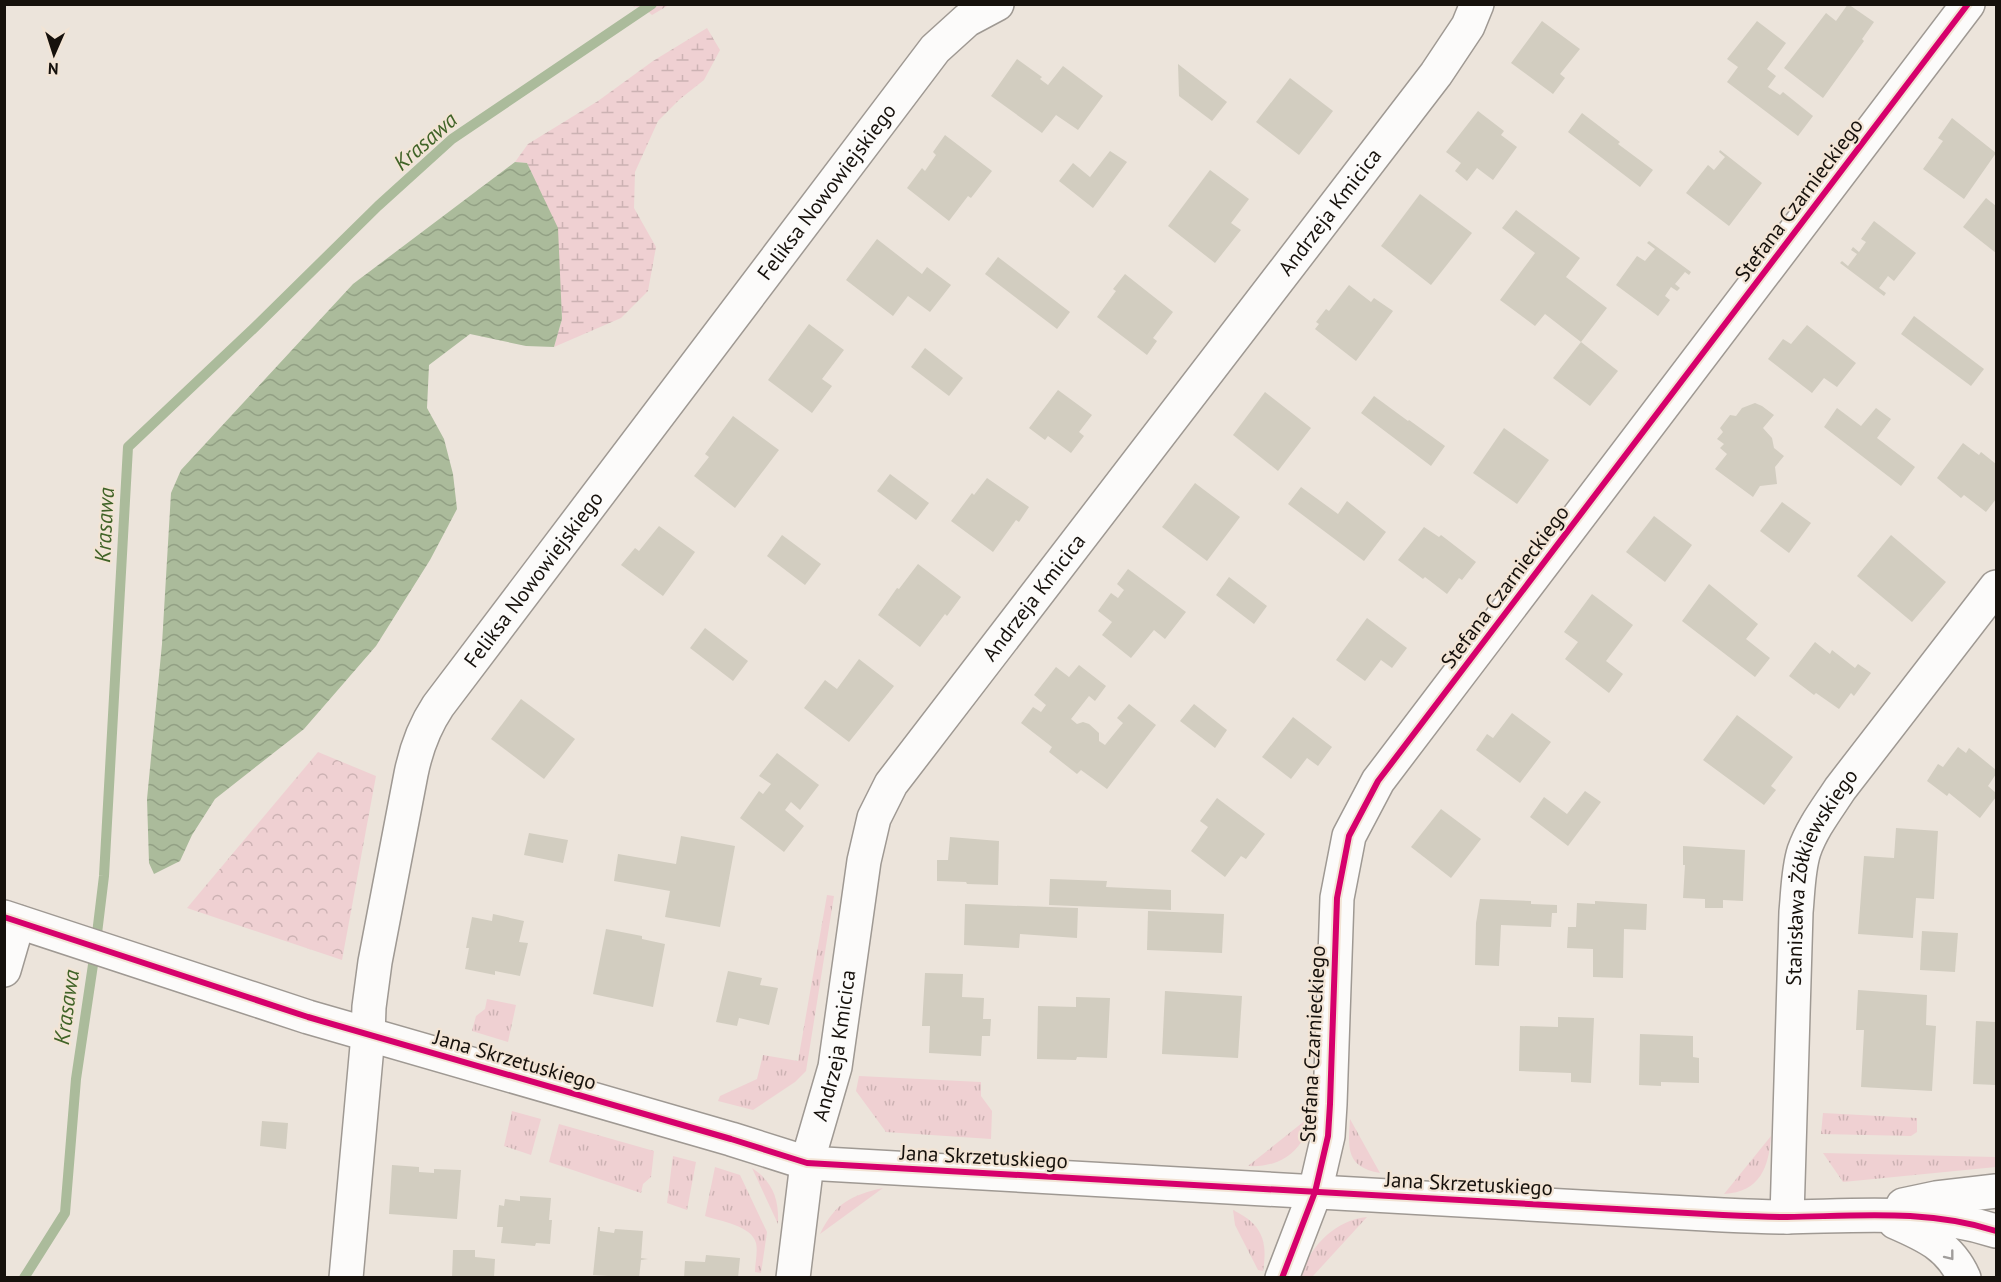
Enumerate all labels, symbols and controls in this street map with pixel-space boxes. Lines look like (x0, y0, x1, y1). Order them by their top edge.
north arrow (24, 24, 84, 84)
text: N (47, 59, 59, 79)
street label: Feliksa Nowowiejskiego (751, 98, 902, 285)
water label: Krasawa (387, 106, 463, 176)
street label: Stefana Czarnieckiego (1728, 113, 1869, 287)
street label: Andrzeja Kmicica (1272, 143, 1387, 281)
water label: Krasawa (88, 486, 120, 563)
street label: Feliksa Nowowiejskiego (458, 486, 609, 673)
street label: Stefana Czarnieckiego (1434, 500, 1575, 674)
street label: Andrzeja Kmicica (976, 528, 1091, 666)
street label: Stanisława Żółkiewskiego (1780, 763, 1864, 986)
street label: Stefana Czarnieckiego (1294, 945, 1331, 1143)
water label: Krasawa (47, 967, 85, 1046)
street label: Andrzeja Kmicica (806, 968, 862, 1124)
street label: Jana Skrzetuskiego (430, 1023, 600, 1096)
street label: Jana Skrzetuskiego (898, 1139, 1069, 1174)
street label: Jana Skrzetuskiego (1383, 1166, 1554, 1201)
one-way arrow (1943, 1249, 1954, 1260)

